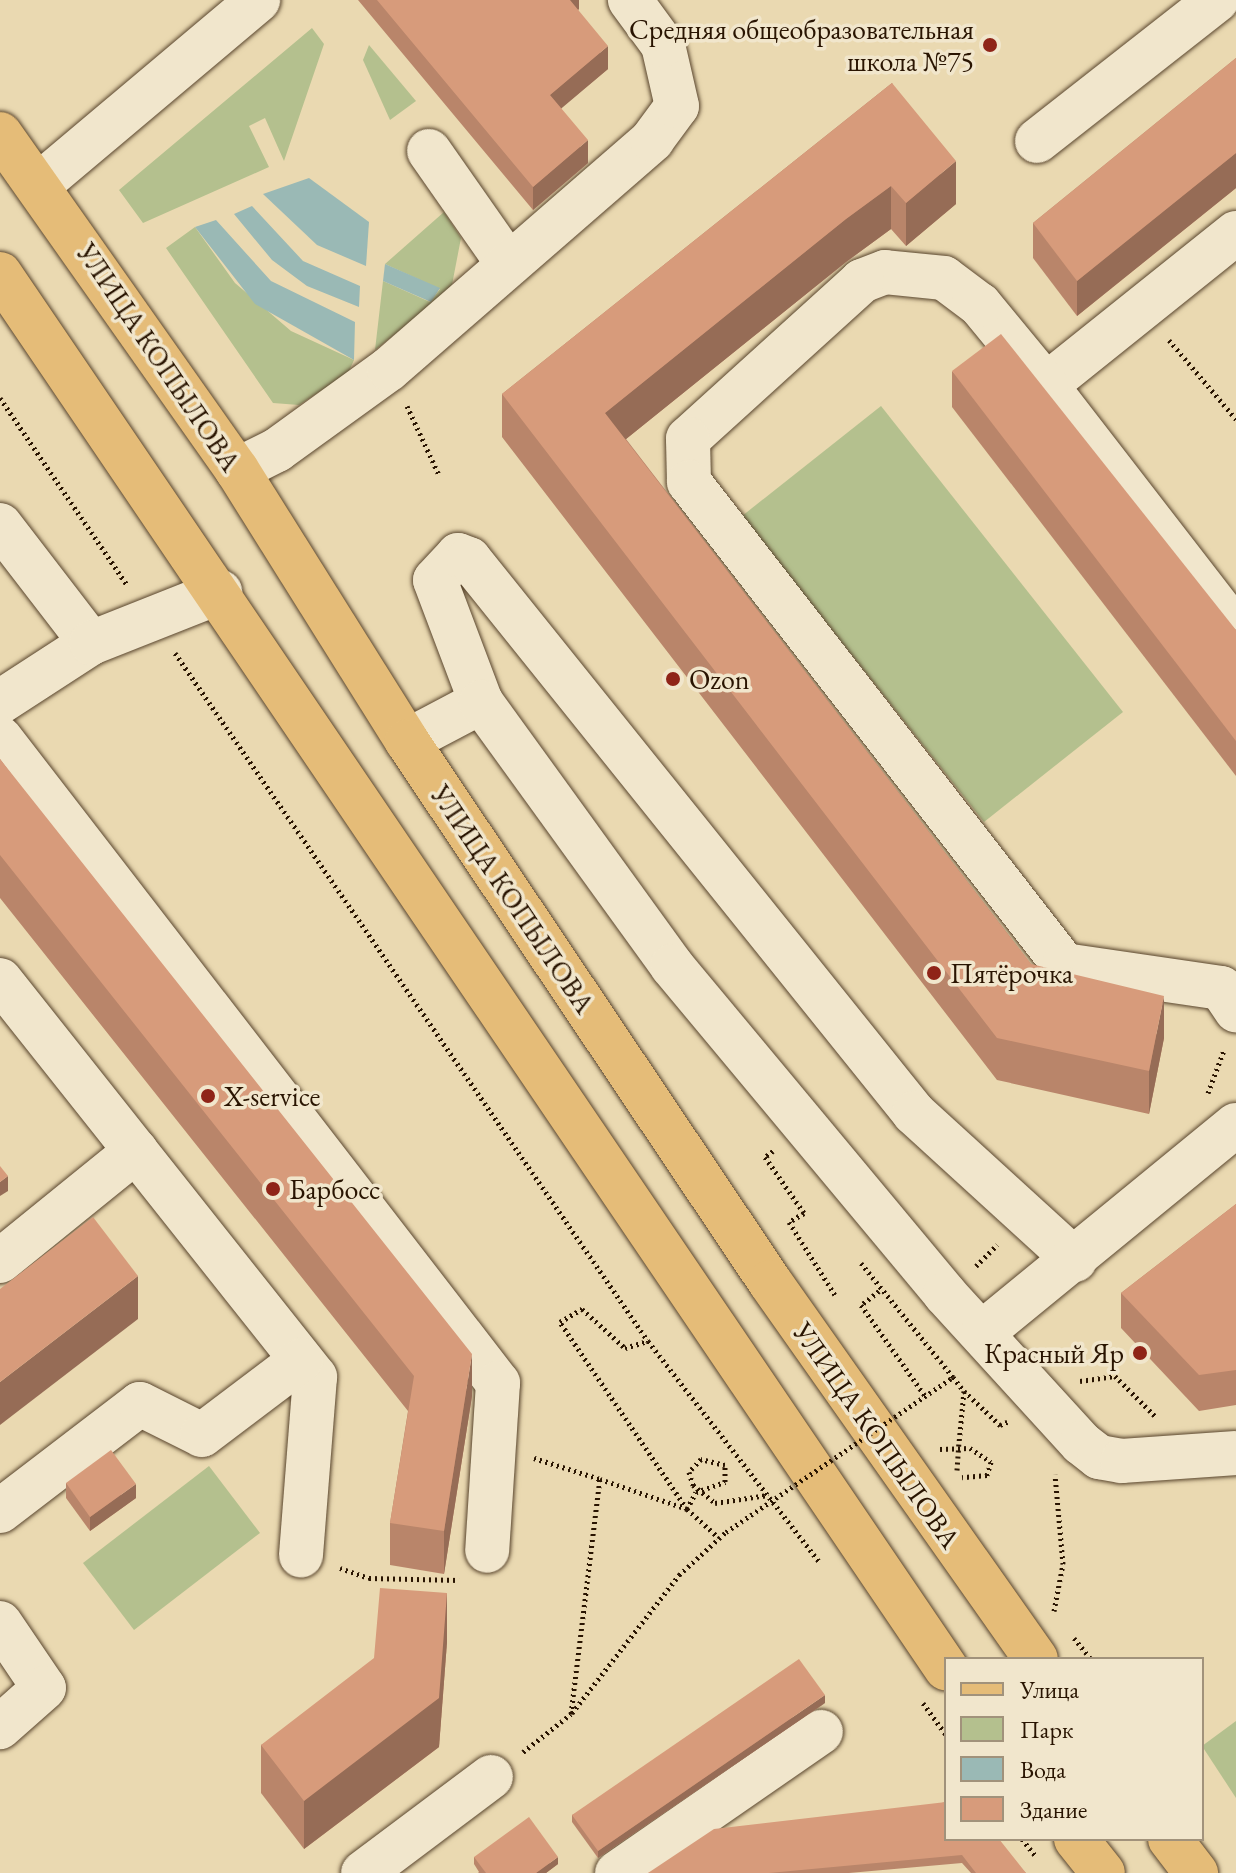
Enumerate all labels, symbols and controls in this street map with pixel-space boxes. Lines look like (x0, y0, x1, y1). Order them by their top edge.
place label: Средняя общеобразовательная школа №75 (629, 12, 974, 78)
marker: Средняя общеобразовательная школа №75 (981, 36, 999, 54)
street label: УЛИЦА КОПЫЛОВА (70, 236, 248, 478)
place label: Ozon (689, 662, 750, 696)
marker: Ozon (664, 670, 682, 688)
street label: УЛИЦА КОПЫЛОВА (424, 778, 602, 1020)
place label: Пятёрочка (950, 956, 1073, 990)
marker: Пятёрочка (925, 964, 943, 982)
place label: X-service (224, 1079, 320, 1113)
marker: X-service (199, 1087, 217, 1105)
place label: Барбосс (289, 1172, 380, 1206)
marker: Барбосс (264, 1180, 282, 1198)
street label: УЛИЦА КОПЫЛОВА (786, 1315, 968, 1555)
place label: Красный Яр (984, 1336, 1124, 1370)
marker: Красный Яр (1131, 1344, 1149, 1362)
legend (944, 1657, 1204, 1841)
text: Улица (1020, 1674, 1079, 1705)
text: Парк (1020, 1714, 1073, 1745)
text: Вода (1020, 1754, 1066, 1785)
text: Здание (1020, 1794, 1087, 1825)

